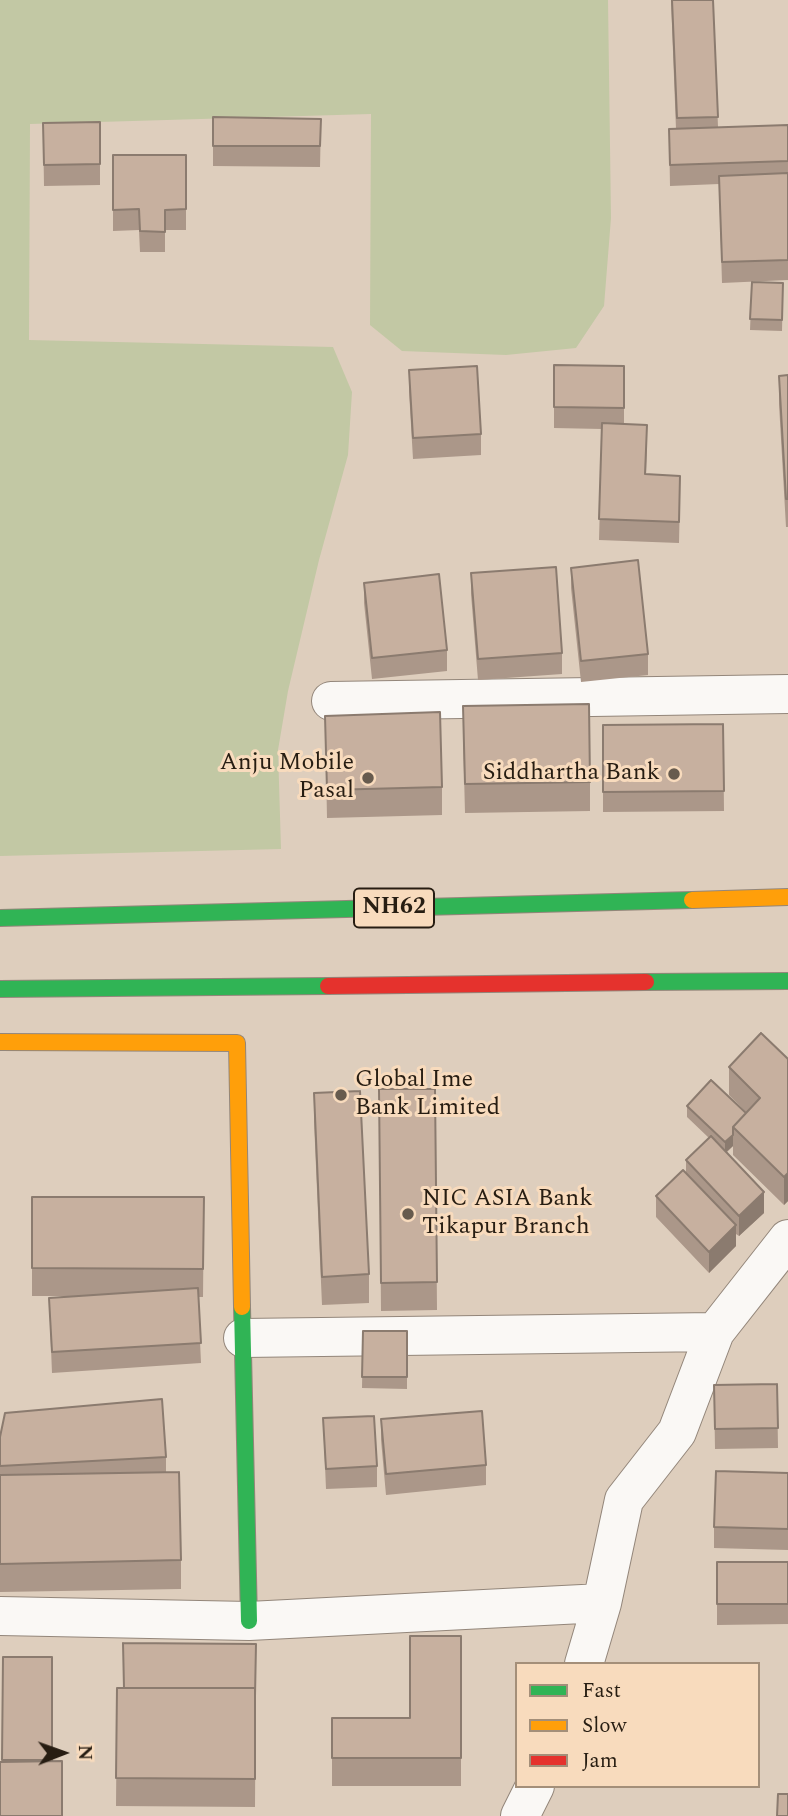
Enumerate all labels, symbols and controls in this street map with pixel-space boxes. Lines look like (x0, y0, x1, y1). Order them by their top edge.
place label: Anju Mobile Pasal (220, 750, 354, 806)
place label: Siddhartha Bank (483, 760, 660, 788)
marker: Siddhartha Bank (666, 766, 682, 782)
marker: Anju Mobile Pasal (360, 770, 376, 786)
road number: NH62 (354, 888, 434, 928)
place label: Global Ime Bank Limited (355, 1067, 500, 1123)
marker: Global Ime Bank Limited (333, 1087, 349, 1103)
place label: NIC ASIA Bank Tikapur Branch (422, 1186, 593, 1242)
marker: NIC ASIA Bank Tikapur Branch (400, 1206, 416, 1222)
legend (515, 1662, 760, 1788)
text: Fast (582, 1675, 621, 1707)
text: Slow (582, 1710, 626, 1742)
north arrow (28, 1718, 98, 1788)
text: N (70, 1745, 99, 1761)
text: Jam (582, 1745, 618, 1777)

